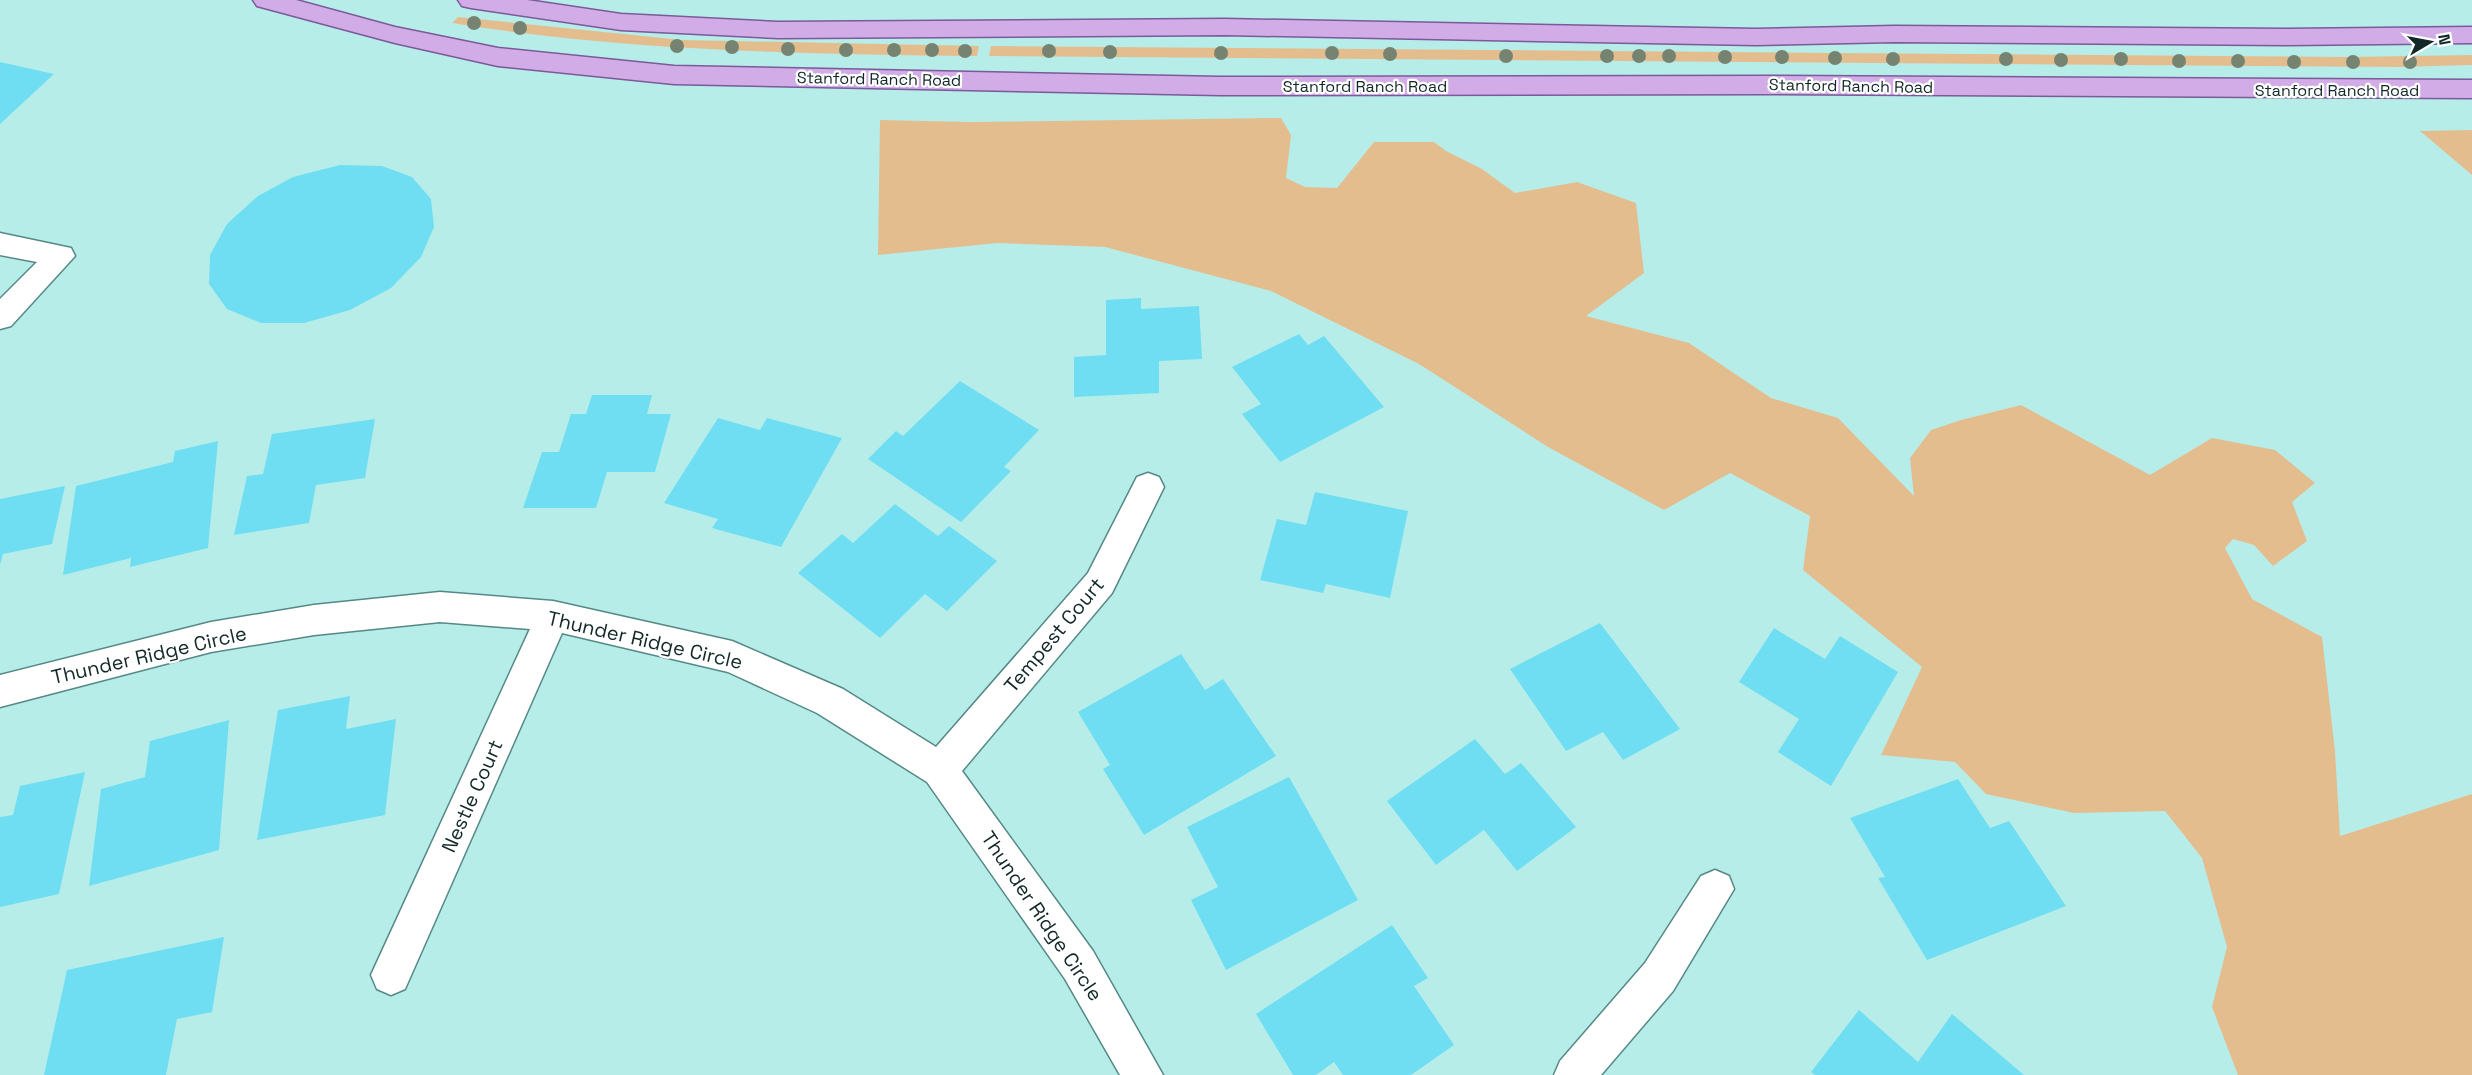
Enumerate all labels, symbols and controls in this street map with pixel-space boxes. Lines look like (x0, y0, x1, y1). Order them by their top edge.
north arrow (2400, 12, 2460, 72)
text: N (2433, 32, 2456, 47)
street label: Stanford Ranch Road (797, 67, 961, 91)
street label: Stanford Ranch Road (1769, 74, 1933, 98)
street label: Stanford Ranch Road (1283, 76, 1447, 97)
street label: Stanford Ranch Road (2255, 80, 2419, 101)
street label: Tempest Court (998, 572, 1110, 698)
street label: Thunder Ridge Circle (545, 605, 745, 675)
street label: Thunder Ridge Circle (49, 620, 249, 690)
street label: Nestle Court (436, 736, 508, 856)
street label: Thunder Ridge Circle (975, 826, 1109, 1006)

